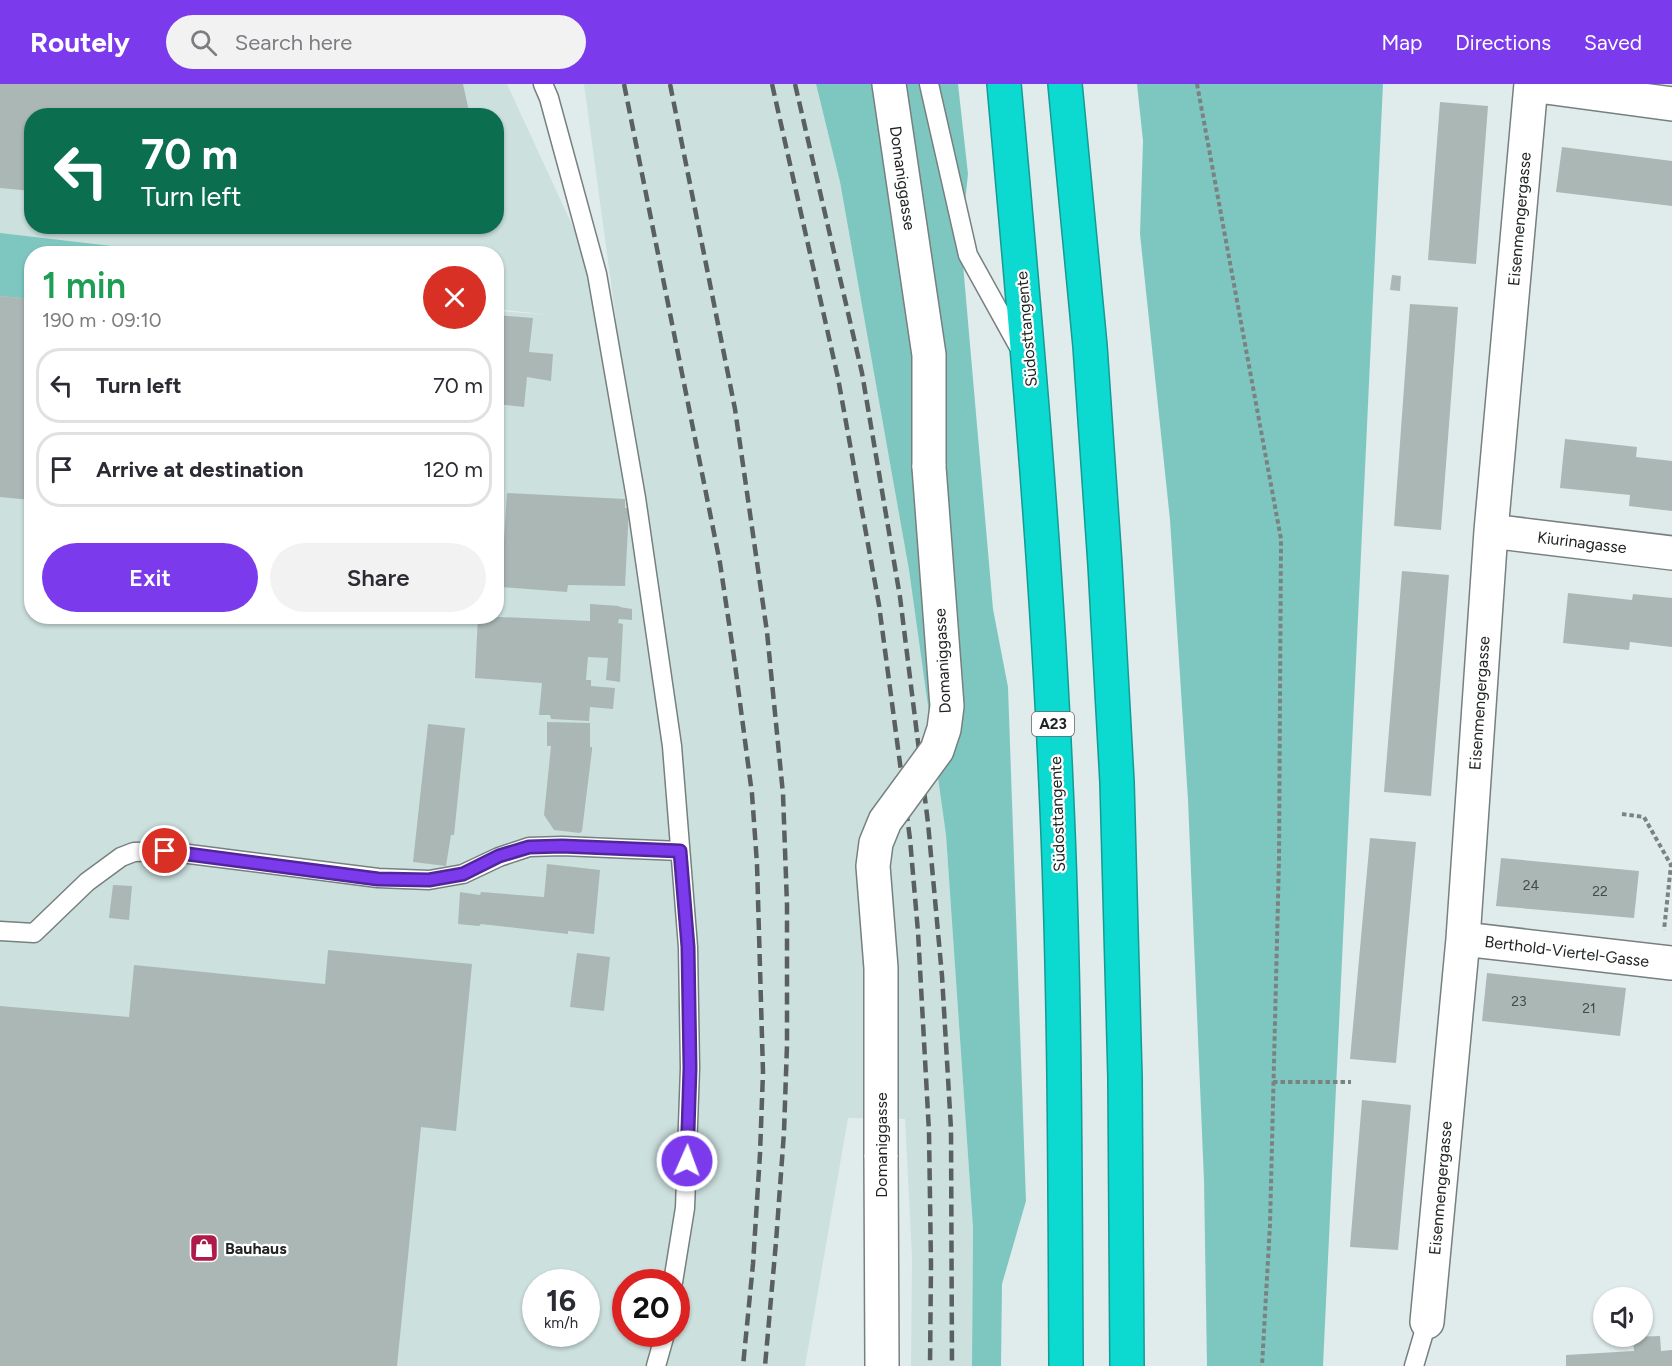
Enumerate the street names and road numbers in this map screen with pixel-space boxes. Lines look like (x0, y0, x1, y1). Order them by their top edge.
street label: Domaniggasse (886, 125, 919, 232)
street label: Eisenmengergasse (1504, 151, 1535, 287)
street label: Südosttangente (1012, 270, 1041, 387)
street label: Kiurinagasse (1536, 528, 1628, 557)
street label: Domaniggasse (930, 608, 955, 714)
street label: Eisenmengergasse (1465, 635, 1494, 771)
road number: A23 (1032, 712, 1074, 736)
street label: Südosttangente (1046, 756, 1069, 872)
street label: Berthold-Viertel-Gasse (1484, 932, 1651, 971)
street label: Domaniggasse (872, 1092, 891, 1198)
street label: Eisenmengergasse (1425, 1120, 1456, 1256)

